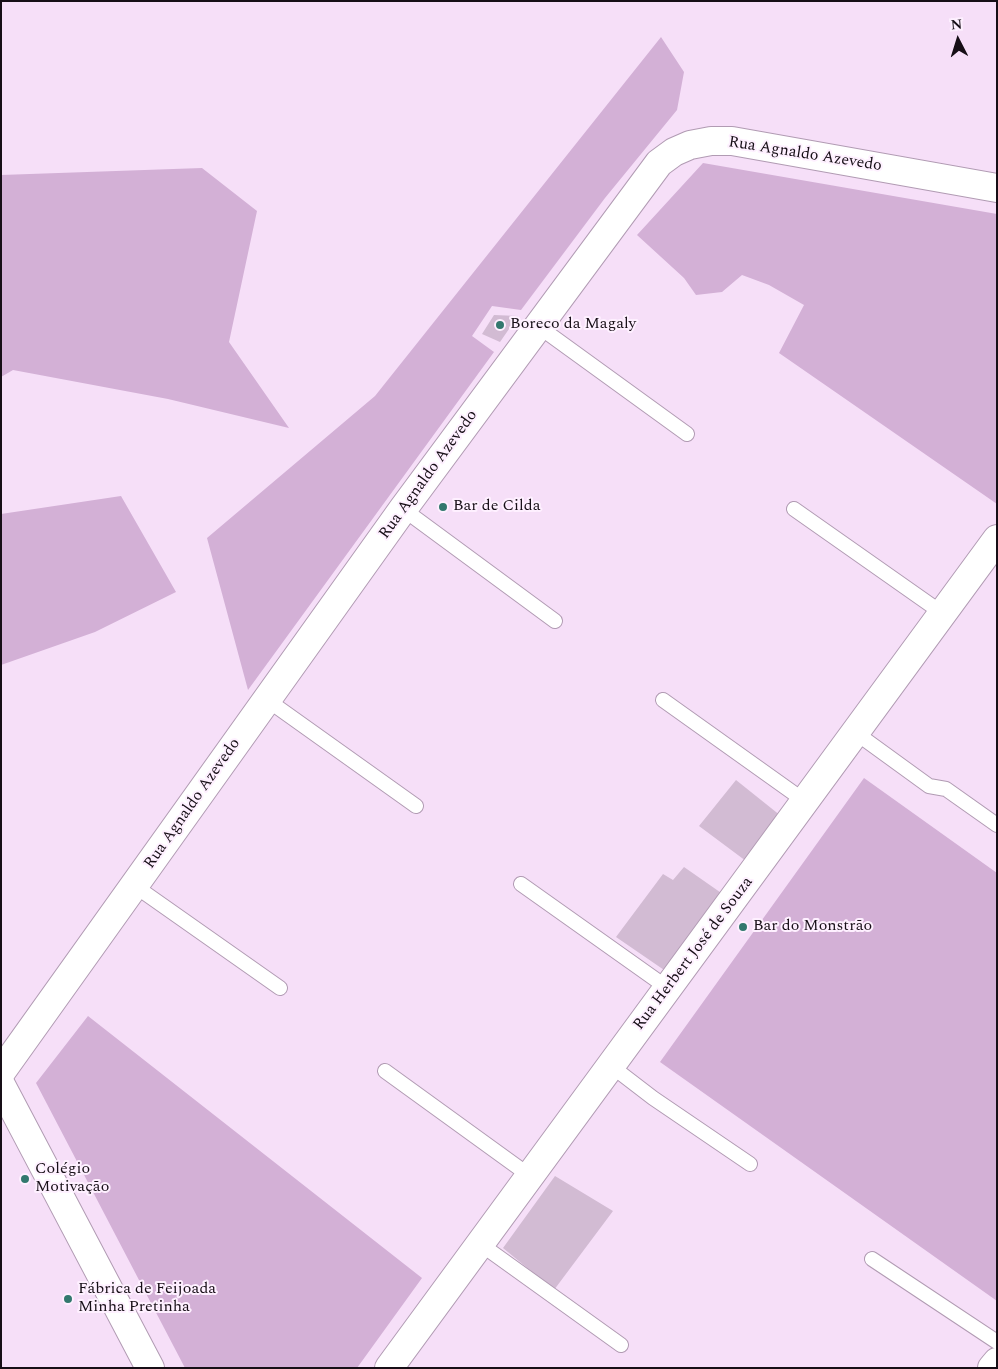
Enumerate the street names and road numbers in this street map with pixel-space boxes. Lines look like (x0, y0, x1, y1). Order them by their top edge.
street label: Rua Agnaldo Azevedo (727, 133, 883, 177)
street label: Rua Agnaldo Azevedo (376, 407, 482, 543)
street label: Rua Agnaldo Azevedo (141, 735, 245, 873)
street label: Rua Herbert José de Souza (630, 874, 758, 1034)

